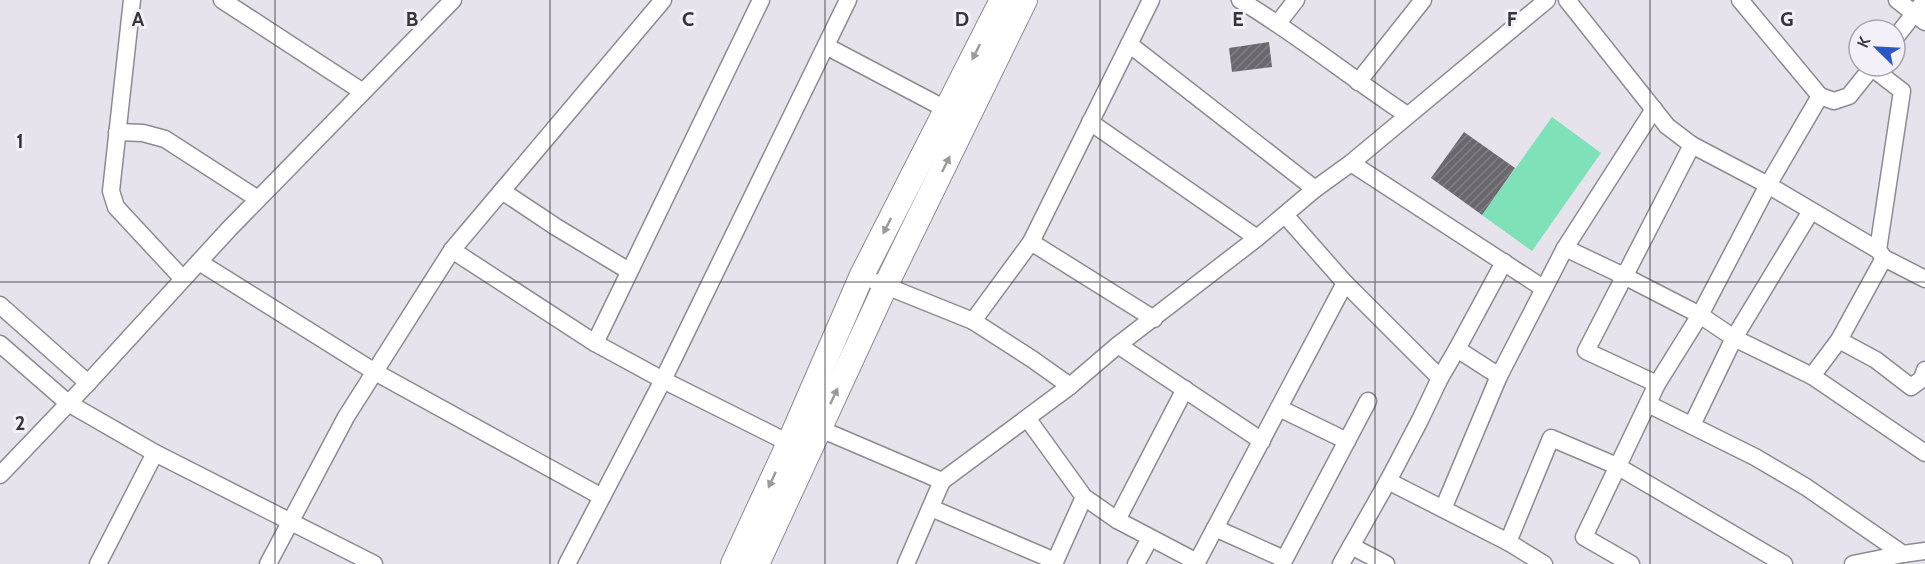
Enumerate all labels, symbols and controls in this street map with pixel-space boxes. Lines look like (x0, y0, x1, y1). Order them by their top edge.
text: A (132, 7, 145, 31)
text: B (406, 7, 418, 31)
text: C (682, 7, 694, 31)
text: D (955, 7, 969, 31)
text: E (1232, 7, 1244, 31)
text: F (1507, 7, 1518, 31)
text: G (1780, 7, 1794, 31)
north arrow (1847, 18, 1907, 78)
text: K (1853, 34, 1874, 51)
one-way arrow (971, 44, 980, 61)
text: 1 (16, 129, 24, 153)
one-way arrow (941, 155, 950, 172)
one-way arrow (882, 218, 892, 235)
one-way arrow (830, 388, 839, 405)
text: 2 (15, 411, 25, 435)
one-way arrow (767, 471, 776, 488)

